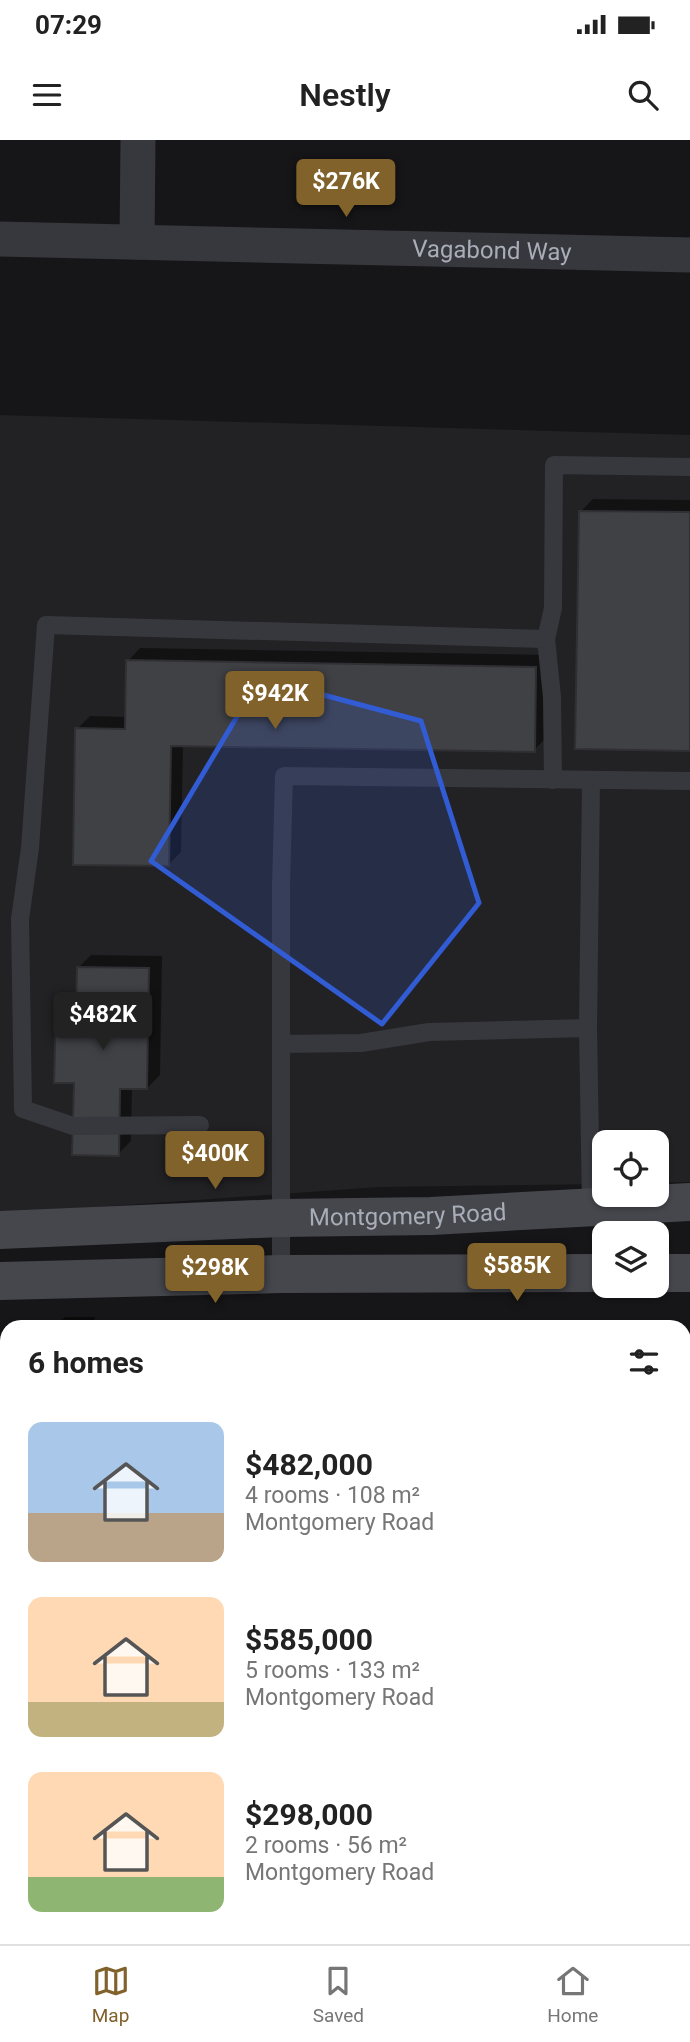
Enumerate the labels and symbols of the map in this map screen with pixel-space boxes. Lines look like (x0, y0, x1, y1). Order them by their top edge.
pin: $276K (297, 160, 395, 219)
street label: Vagabond Way (412, 235, 573, 266)
pin: $942K (226, 672, 324, 731)
pin: $482K (54, 992, 152, 1052)
pin: $400K (166, 1132, 264, 1191)
street label: Montgomery Road (309, 1198, 507, 1232)
pin: $585K (468, 1244, 566, 1303)
pin: $298K (166, 1246, 264, 1305)

